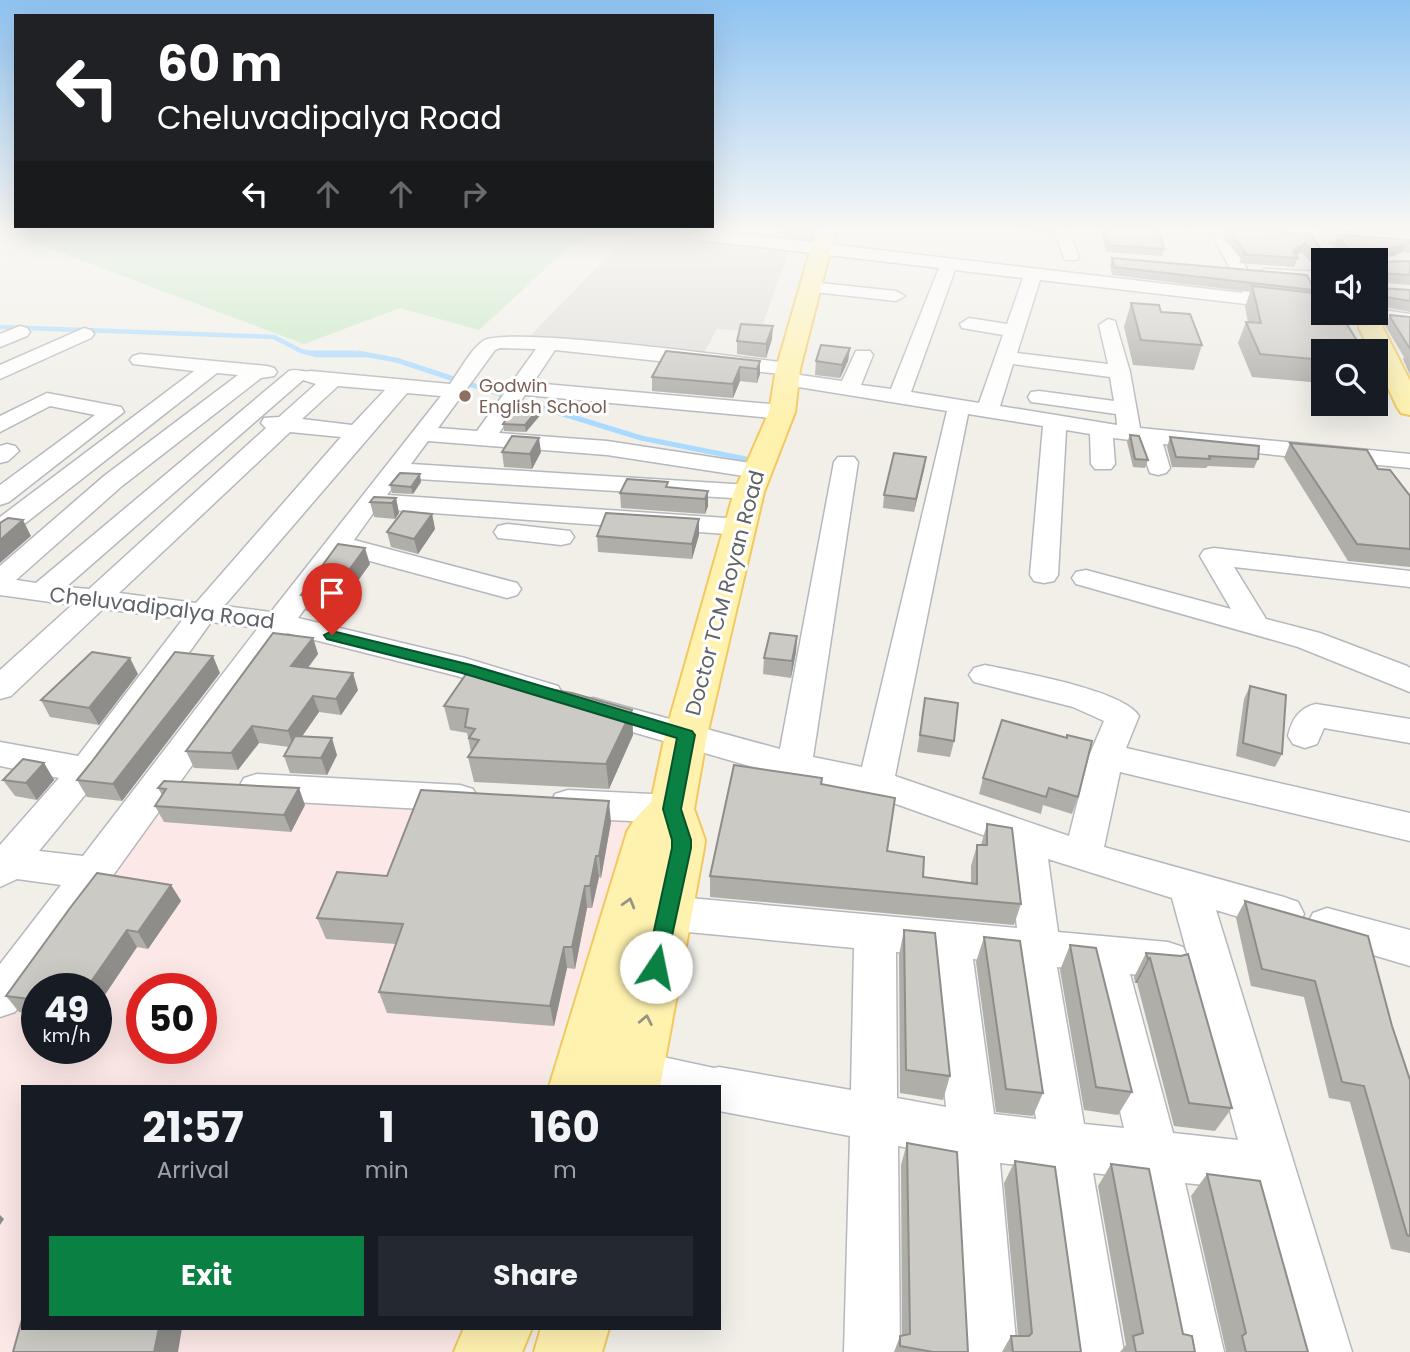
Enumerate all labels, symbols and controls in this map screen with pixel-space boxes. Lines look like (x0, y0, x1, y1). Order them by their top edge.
text: 60 m (157, 30, 282, 98)
icon: left (42, 42, 133, 133)
text: Cheluvadipalya Road (157, 95, 502, 140)
icon: left (236, 175, 274, 213)
icon: ahead (309, 175, 347, 213)
icon: ahead (382, 175, 420, 213)
icon: right (455, 175, 493, 213)
map controls (1311, 248, 1388, 416)
button: sound (1311, 248, 1388, 325)
button: search (1311, 339, 1388, 416)
place label: Godwin English School (479, 373, 607, 419)
marker: Godwin English School (457, 388, 473, 404)
street label: Doctor TCM Royan Road (678, 467, 771, 719)
pin (302, 563, 362, 635)
icon: arrive (313, 574, 351, 612)
street label: Cheluvadipalya Road (48, 579, 276, 636)
one-way arrow (621, 898, 636, 910)
position arrow (619, 930, 693, 1004)
speed limit sign: 50 (126, 973, 217, 1064)
text: 49 (44, 985, 89, 1034)
one-way arrow (637, 1014, 652, 1026)
text: km/h (43, 1023, 90, 1048)
text: 21:57 (142, 1098, 244, 1157)
text: 1 (379, 1098, 395, 1157)
text: 160 (530, 1098, 600, 1157)
text: Arrival (157, 1154, 229, 1186)
text: min (365, 1154, 409, 1186)
text: m (553, 1154, 577, 1186)
button: Exit (49, 1236, 364, 1316)
button: Share (378, 1236, 693, 1316)

